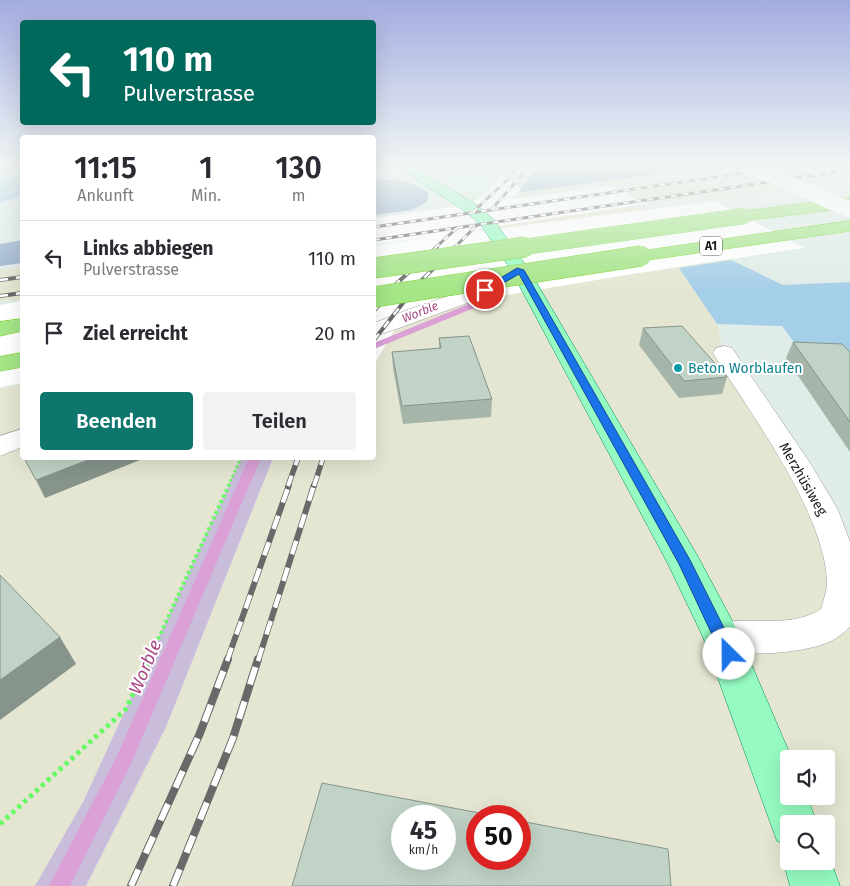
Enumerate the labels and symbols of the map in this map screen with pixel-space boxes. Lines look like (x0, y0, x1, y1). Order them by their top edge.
road number: A1 (700, 237, 722, 256)
pin (464, 269, 506, 311)
water label: Worble (400, 298, 440, 326)
place label: Beton Worblaufen (688, 360, 803, 377)
marker: Beton Worblaufen (672, 362, 684, 374)
street label: Merzhüsiweg (775, 439, 831, 519)
position arrow (702, 627, 754, 679)
water label: Worble (124, 637, 166, 697)
speed limit sign: 50 (466, 805, 531, 870)

